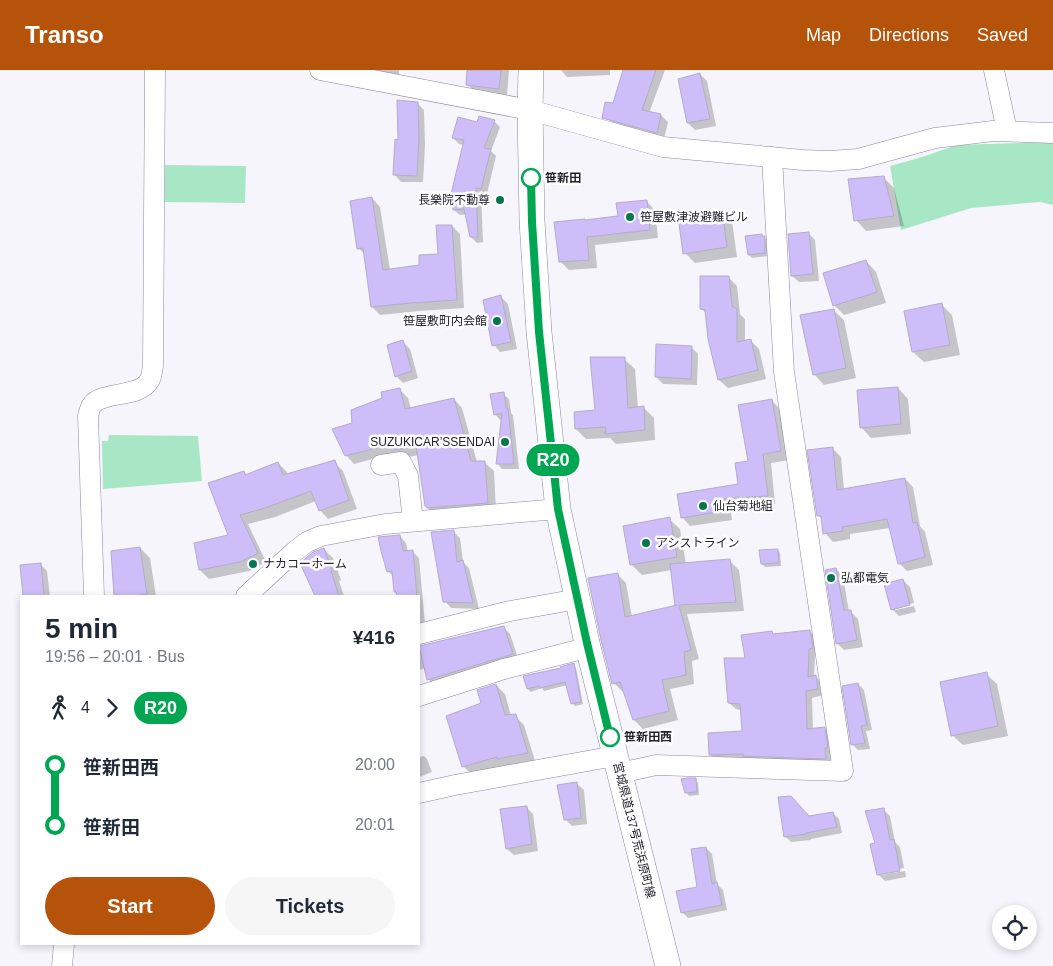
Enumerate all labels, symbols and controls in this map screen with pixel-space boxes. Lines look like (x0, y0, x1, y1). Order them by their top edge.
text: Transo (25, 21, 104, 48)
text: Map (806, 25, 841, 45)
text: Directions (869, 25, 949, 45)
text: Saved (977, 25, 1028, 45)
marker: 笹新田 (521, 168, 541, 188)
place label: 笹新田 (545, 171, 581, 185)
place label: 長樂院不動尊 (418, 193, 490, 207)
marker: 長樂院不動尊 (494, 194, 506, 206)
place label: 笹屋敷津波避難ビル (640, 210, 748, 224)
marker: 笹屋敷津波避難ビル (624, 211, 636, 223)
place label: 笹屋敷町内会館 (403, 314, 487, 328)
marker: 笹屋敷町内会館 (491, 315, 503, 327)
place label: SUZUKICAR’SSENDAI (370, 435, 495, 449)
marker: SUZUKICAR’SSENDAI (499, 436, 511, 448)
line badge: R20 (524, 444, 582, 476)
text: R20 (536, 450, 570, 470)
place label: 仙台菊地組 (713, 499, 773, 513)
marker: 仙台菊地組 (697, 500, 709, 512)
place label: アシストライン (656, 536, 740, 550)
marker: アシストライン (640, 537, 652, 549)
place label: ナカコーホーム (263, 557, 347, 571)
marker: ナカコーホーム (247, 558, 259, 570)
place label: 弘都電気 (841, 571, 889, 585)
marker: 弘都電気 (825, 572, 837, 584)
text: 5 min (45, 613, 118, 644)
text: ¥416 (353, 627, 395, 648)
text: 19:56 – 20:01 · Bus (45, 648, 185, 665)
icon: walk (45, 694, 73, 722)
icon: forward (98, 694, 126, 722)
text: R20 (144, 698, 177, 718)
text: 4 (81, 699, 90, 716)
marker: 笹新田西 (600, 727, 620, 747)
place label: 笹新田西 (624, 730, 672, 744)
text: 20:00 (355, 756, 395, 773)
text: 笹新田西 (83, 757, 159, 778)
street label: 宮城県道137号荒浜原町線 (610, 760, 658, 900)
text: 20:01 (355, 816, 395, 833)
text: 笹新田 (83, 817, 140, 838)
button: Start (45, 877, 215, 935)
button: Tickets (225, 877, 395, 935)
map controls (992, 905, 1037, 950)
button: locate (992, 905, 1037, 950)

